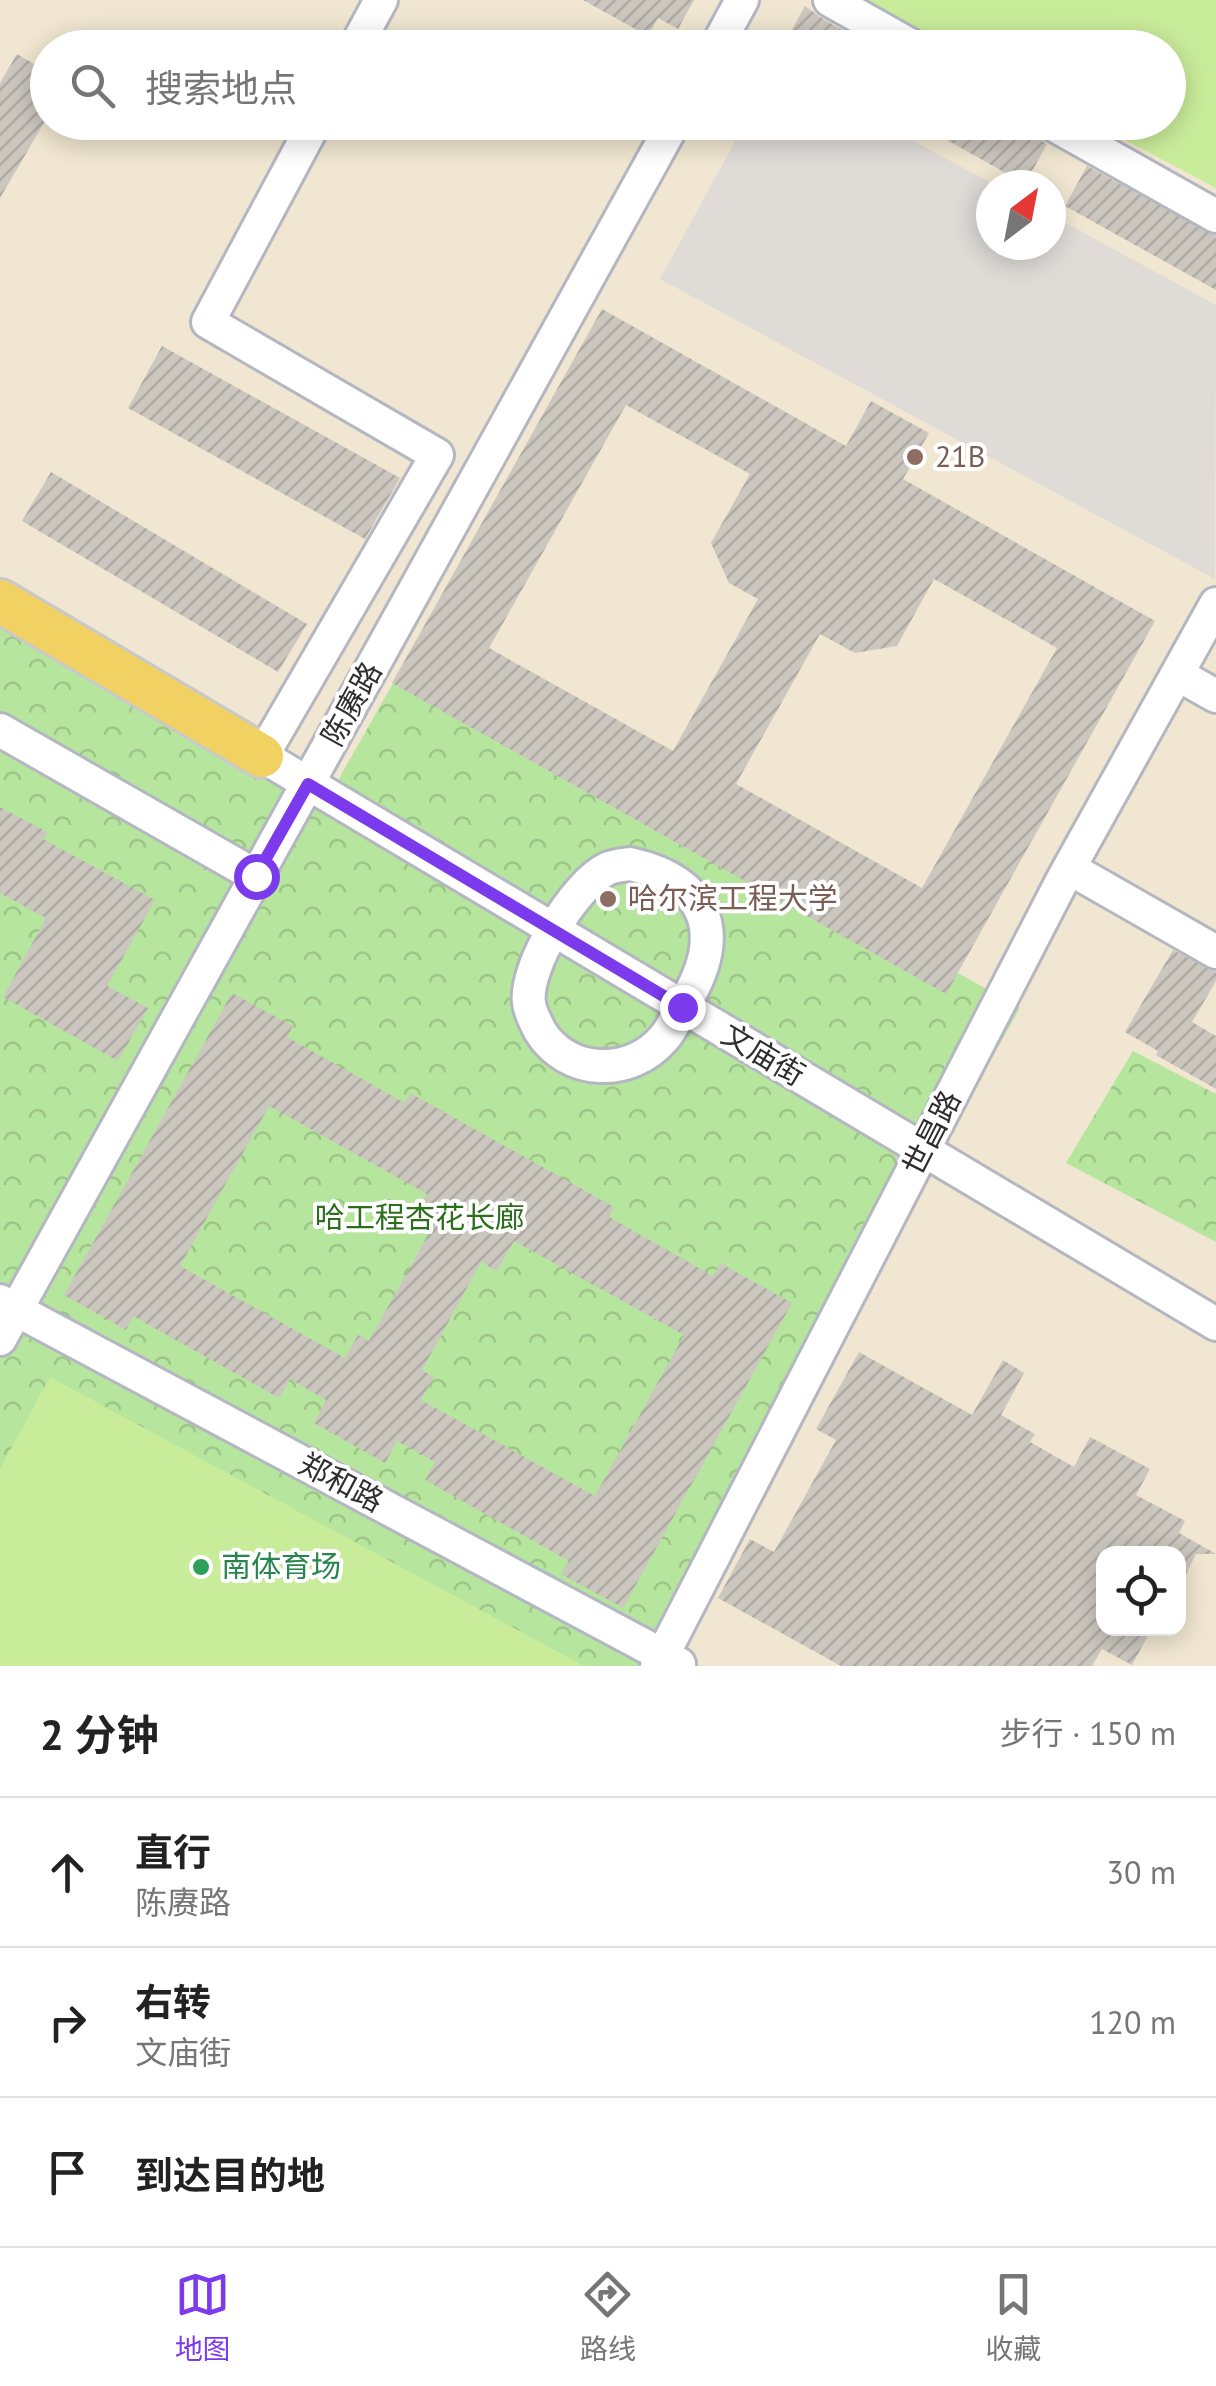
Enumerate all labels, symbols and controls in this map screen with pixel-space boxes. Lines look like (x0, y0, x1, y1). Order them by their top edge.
search box (30, 30, 1186, 140)
icon: search (65, 58, 120, 113)
text: 搜索地点 (145, 63, 297, 112)
north arrow (976, 170, 1066, 260)
place label: 21B (935, 436, 985, 475)
marker: 21B (904, 446, 926, 468)
street label: 陈赓路 (312, 654, 390, 752)
route start (234, 854, 280, 900)
place label: 哈尔滨工程大学 (628, 878, 838, 917)
marker: 哈尔滨工程大学 (597, 888, 619, 910)
route end (660, 985, 706, 1031)
street label: 文庙街 (715, 1014, 812, 1094)
street label: 世昌路 (893, 1083, 968, 1181)
park label: 哈工程杏花长廊 (315, 1197, 525, 1236)
street label: 郑和路 (293, 1443, 391, 1520)
place label: 南体育场 (221, 1546, 341, 1585)
map controls (1096, 1546, 1186, 1636)
button: locate (1096, 1546, 1186, 1636)
marker: 南体育场 (190, 1556, 212, 1578)
text: 2 分钟 (40, 1707, 158, 1762)
text: 步行 · 150 m (1000, 1712, 1176, 1754)
text: 直行 (135, 1827, 211, 1876)
icon: ahead (40, 1845, 95, 1900)
text: 30 m (1107, 1851, 1176, 1893)
text: 陈赓路 (135, 1881, 231, 1923)
text: 右转 (135, 1977, 211, 2026)
icon: right (40, 1995, 95, 2050)
text: 120 m (1089, 2001, 1176, 2043)
text: 文庙街 (135, 2031, 231, 2073)
icon: arrive (40, 2145, 95, 2200)
text: 到达目的地 (135, 2150, 325, 2199)
tab: 地图 (175, 2267, 231, 2367)
tab: 路线 (580, 2267, 636, 2367)
tab: 收藏 (985, 2267, 1041, 2367)

